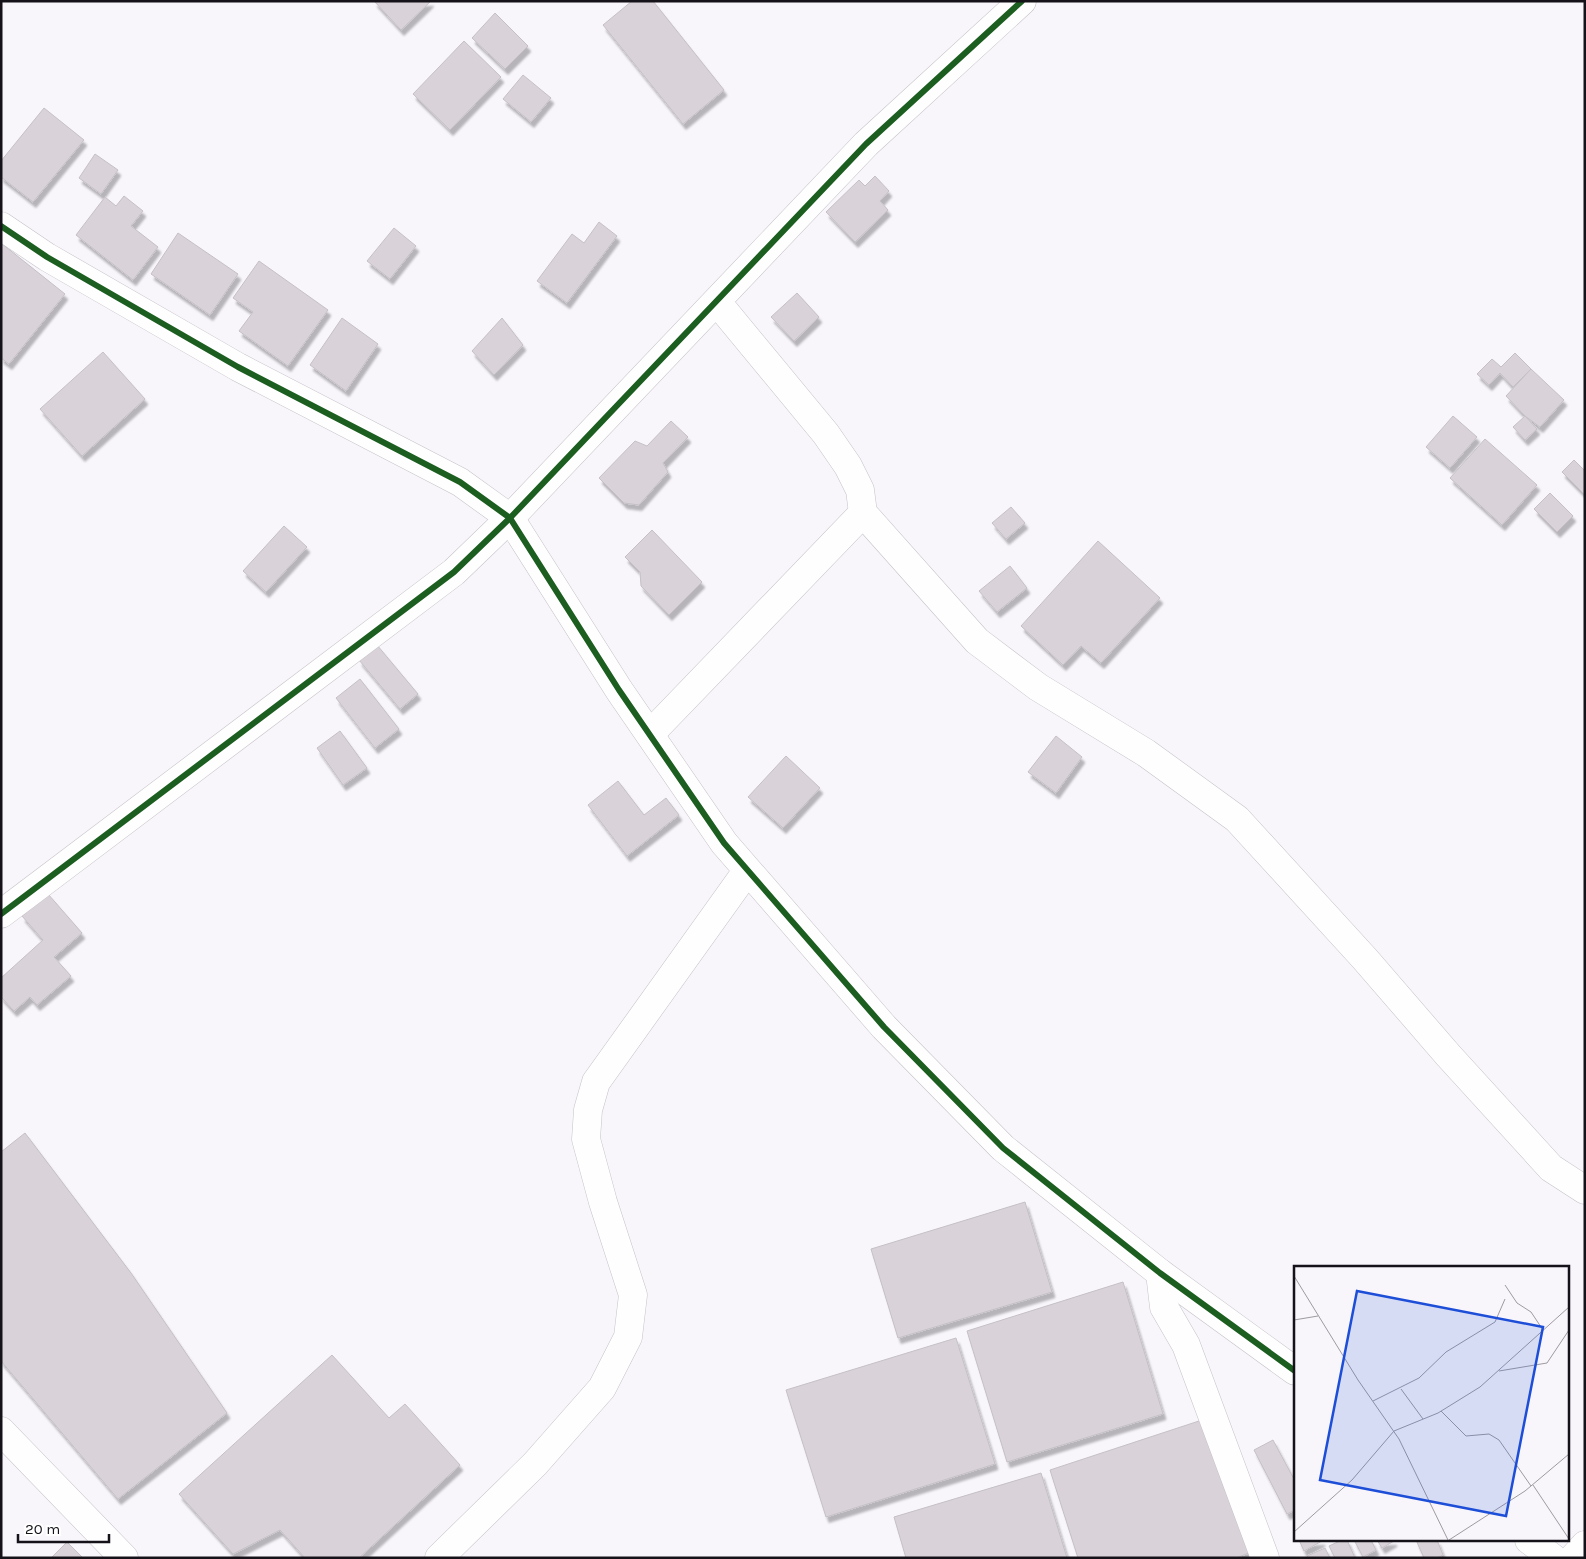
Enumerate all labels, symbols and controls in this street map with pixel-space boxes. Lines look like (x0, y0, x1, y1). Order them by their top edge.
inset map (1294, 1266, 1568, 1542)
scale bar (18, 1512, 109, 1544)
text: 20 m (25, 1520, 60, 1538)

